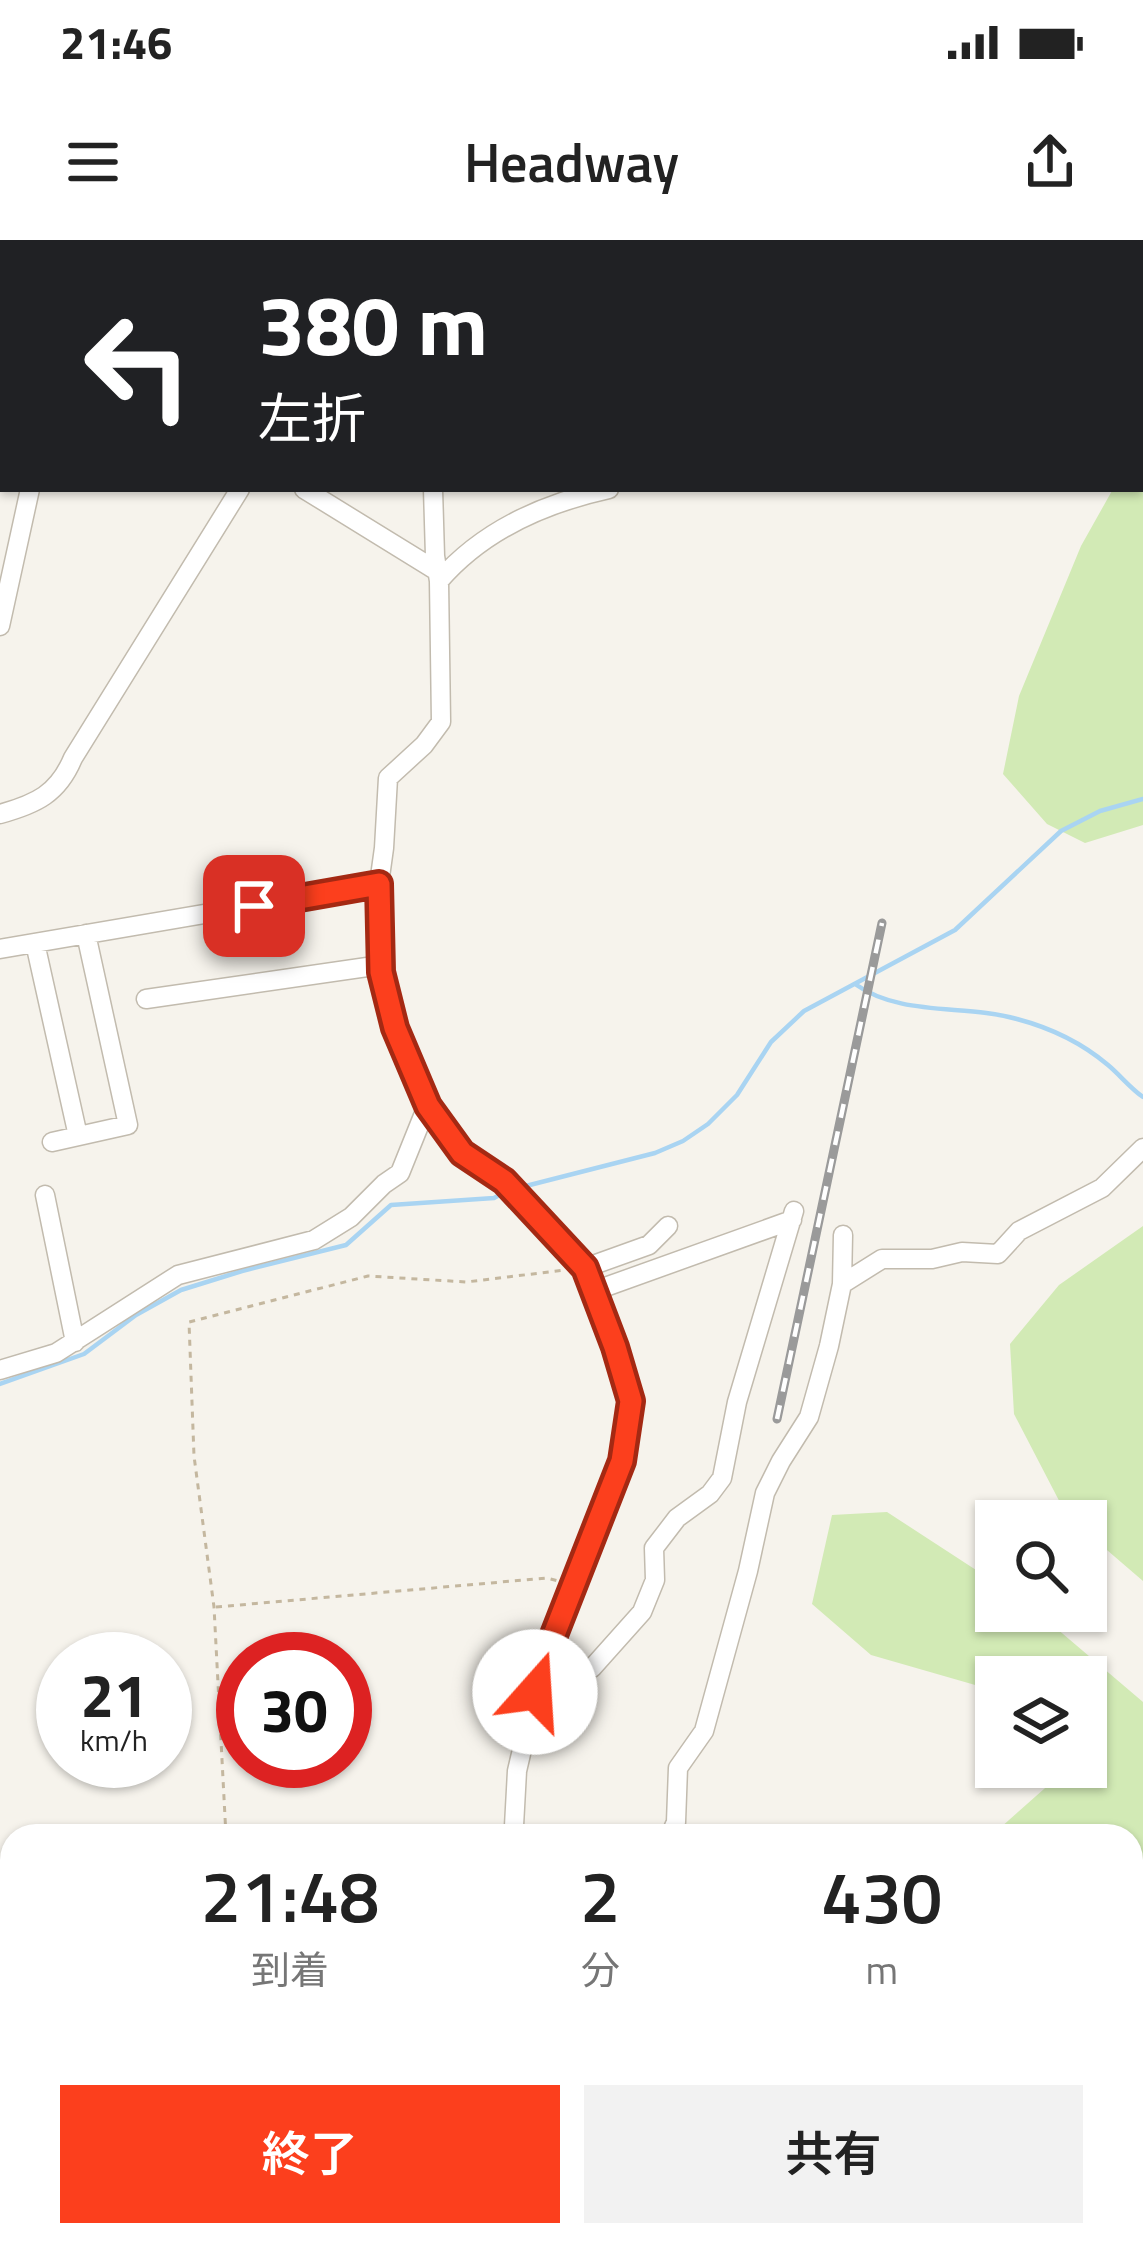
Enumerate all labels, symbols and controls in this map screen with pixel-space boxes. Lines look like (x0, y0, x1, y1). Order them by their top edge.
text: 21:46 (60, 8, 172, 76)
text: Headway (464, 121, 679, 203)
icon: menu (60, 129, 126, 195)
icon: share (1017, 129, 1083, 195)
text: 380 m (258, 260, 488, 388)
icon: left (60, 288, 216, 444)
text: 左折 (258, 377, 366, 459)
pin (203, 855, 305, 957)
icon: arrive (221, 873, 287, 939)
map controls (975, 1500, 1107, 1788)
button: search (975, 1500, 1107, 1632)
position arrow (472, 1629, 598, 1755)
speed limit sign: 30 (216, 1632, 372, 1788)
text: 21 (80, 1649, 148, 1740)
button: layers (975, 1656, 1107, 1788)
text: km/h (80, 1717, 148, 1763)
text: 21:48 (201, 1840, 379, 1950)
text: 2 (580, 1840, 620, 1950)
text: 430 (821, 1841, 942, 1951)
text: 到着 (251, 1940, 329, 1999)
text: 分 (581, 1940, 620, 1999)
text: m (865, 1940, 898, 1999)
button: 終了 (60, 2085, 560, 2223)
button: 共有 (584, 2085, 1083, 2223)

